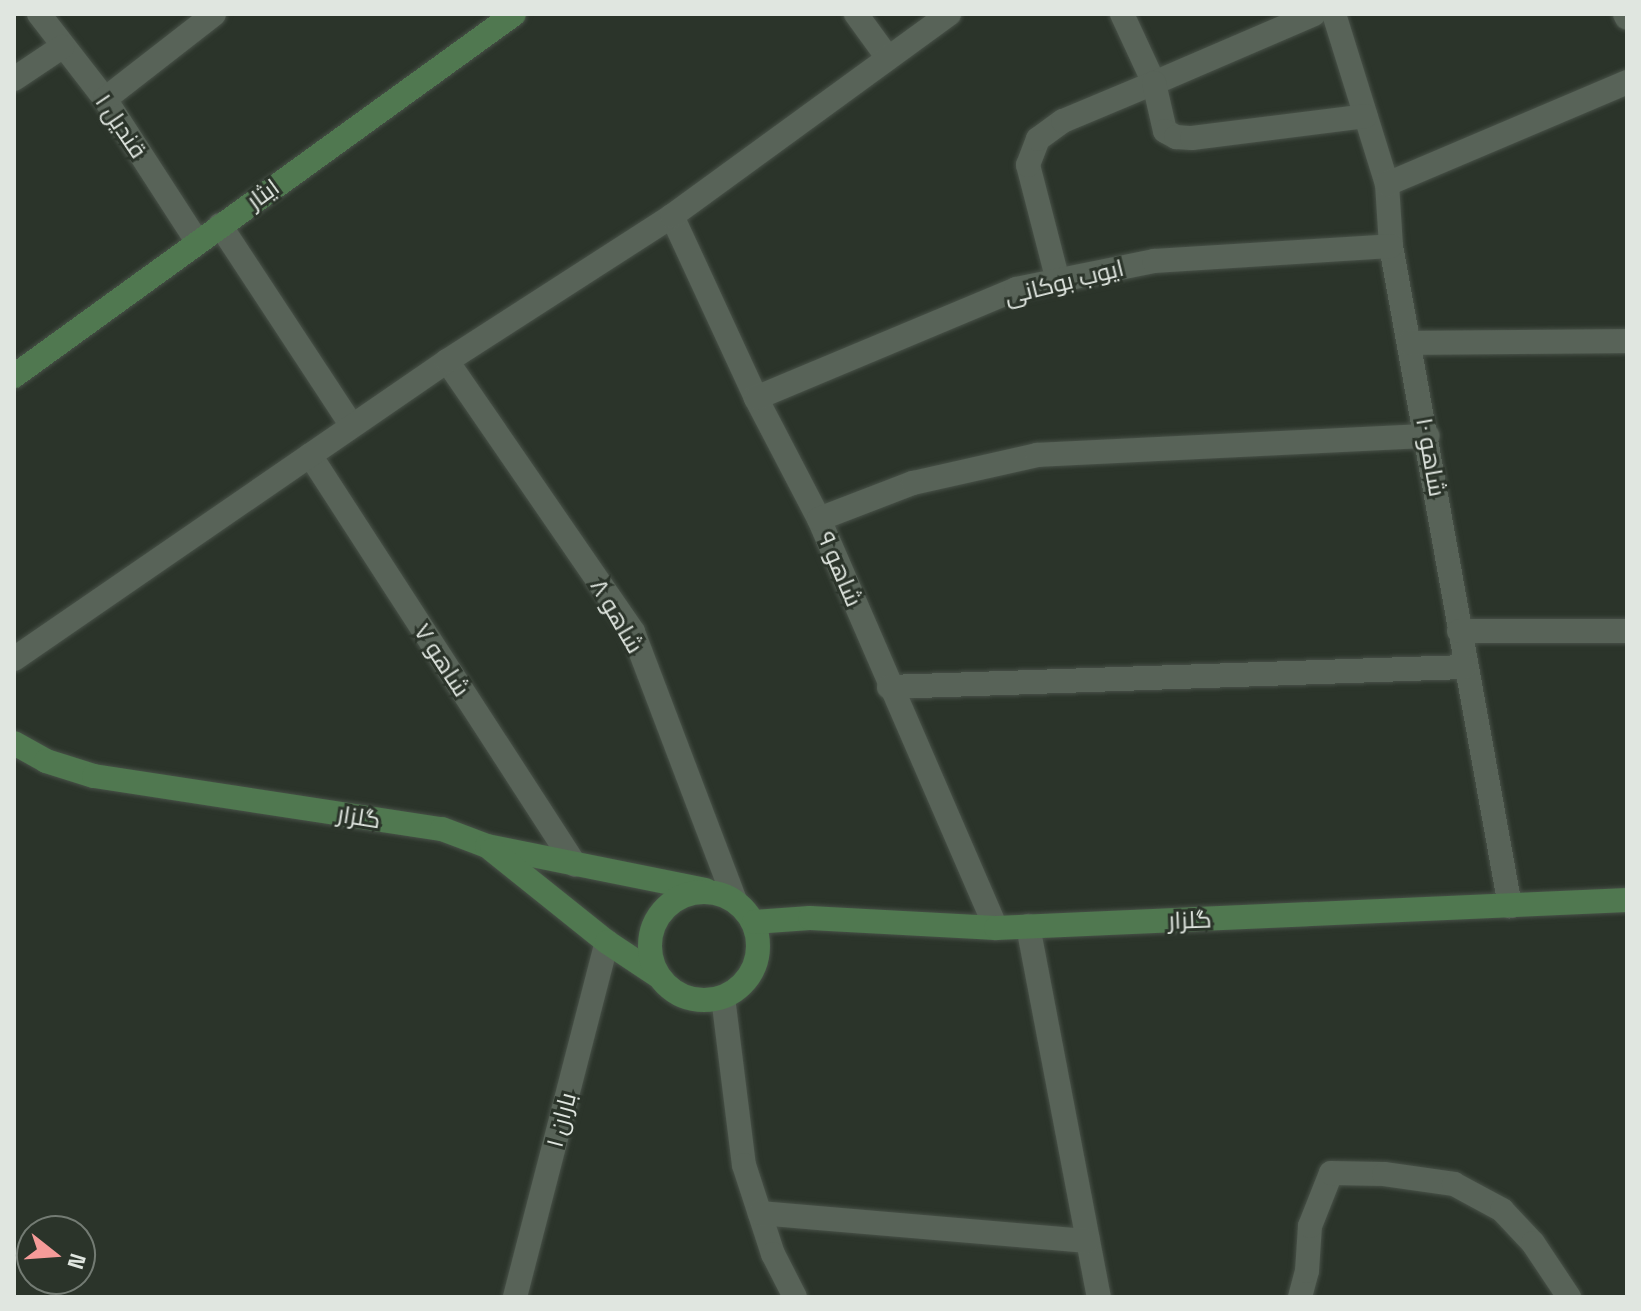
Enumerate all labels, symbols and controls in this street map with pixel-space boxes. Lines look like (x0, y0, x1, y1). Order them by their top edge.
street label: قندیل ۱ (89, 88, 153, 164)
street label: ایثار (241, 173, 285, 215)
street label: ایوب بوکانی (1001, 253, 1127, 311)
street label: شاهو ۱۰ (1410, 415, 1452, 499)
street label: شاهو ۹ (811, 527, 869, 611)
street label: شاهو ۸ (584, 574, 650, 658)
street label: شاهو ۷ (408, 618, 476, 702)
street label: گلزار (335, 799, 383, 835)
street label: گلزار (1168, 905, 1212, 935)
street label: باران ۱ (540, 1089, 582, 1151)
north arrow (16, 1215, 96, 1295)
text: N (61, 1250, 93, 1273)

